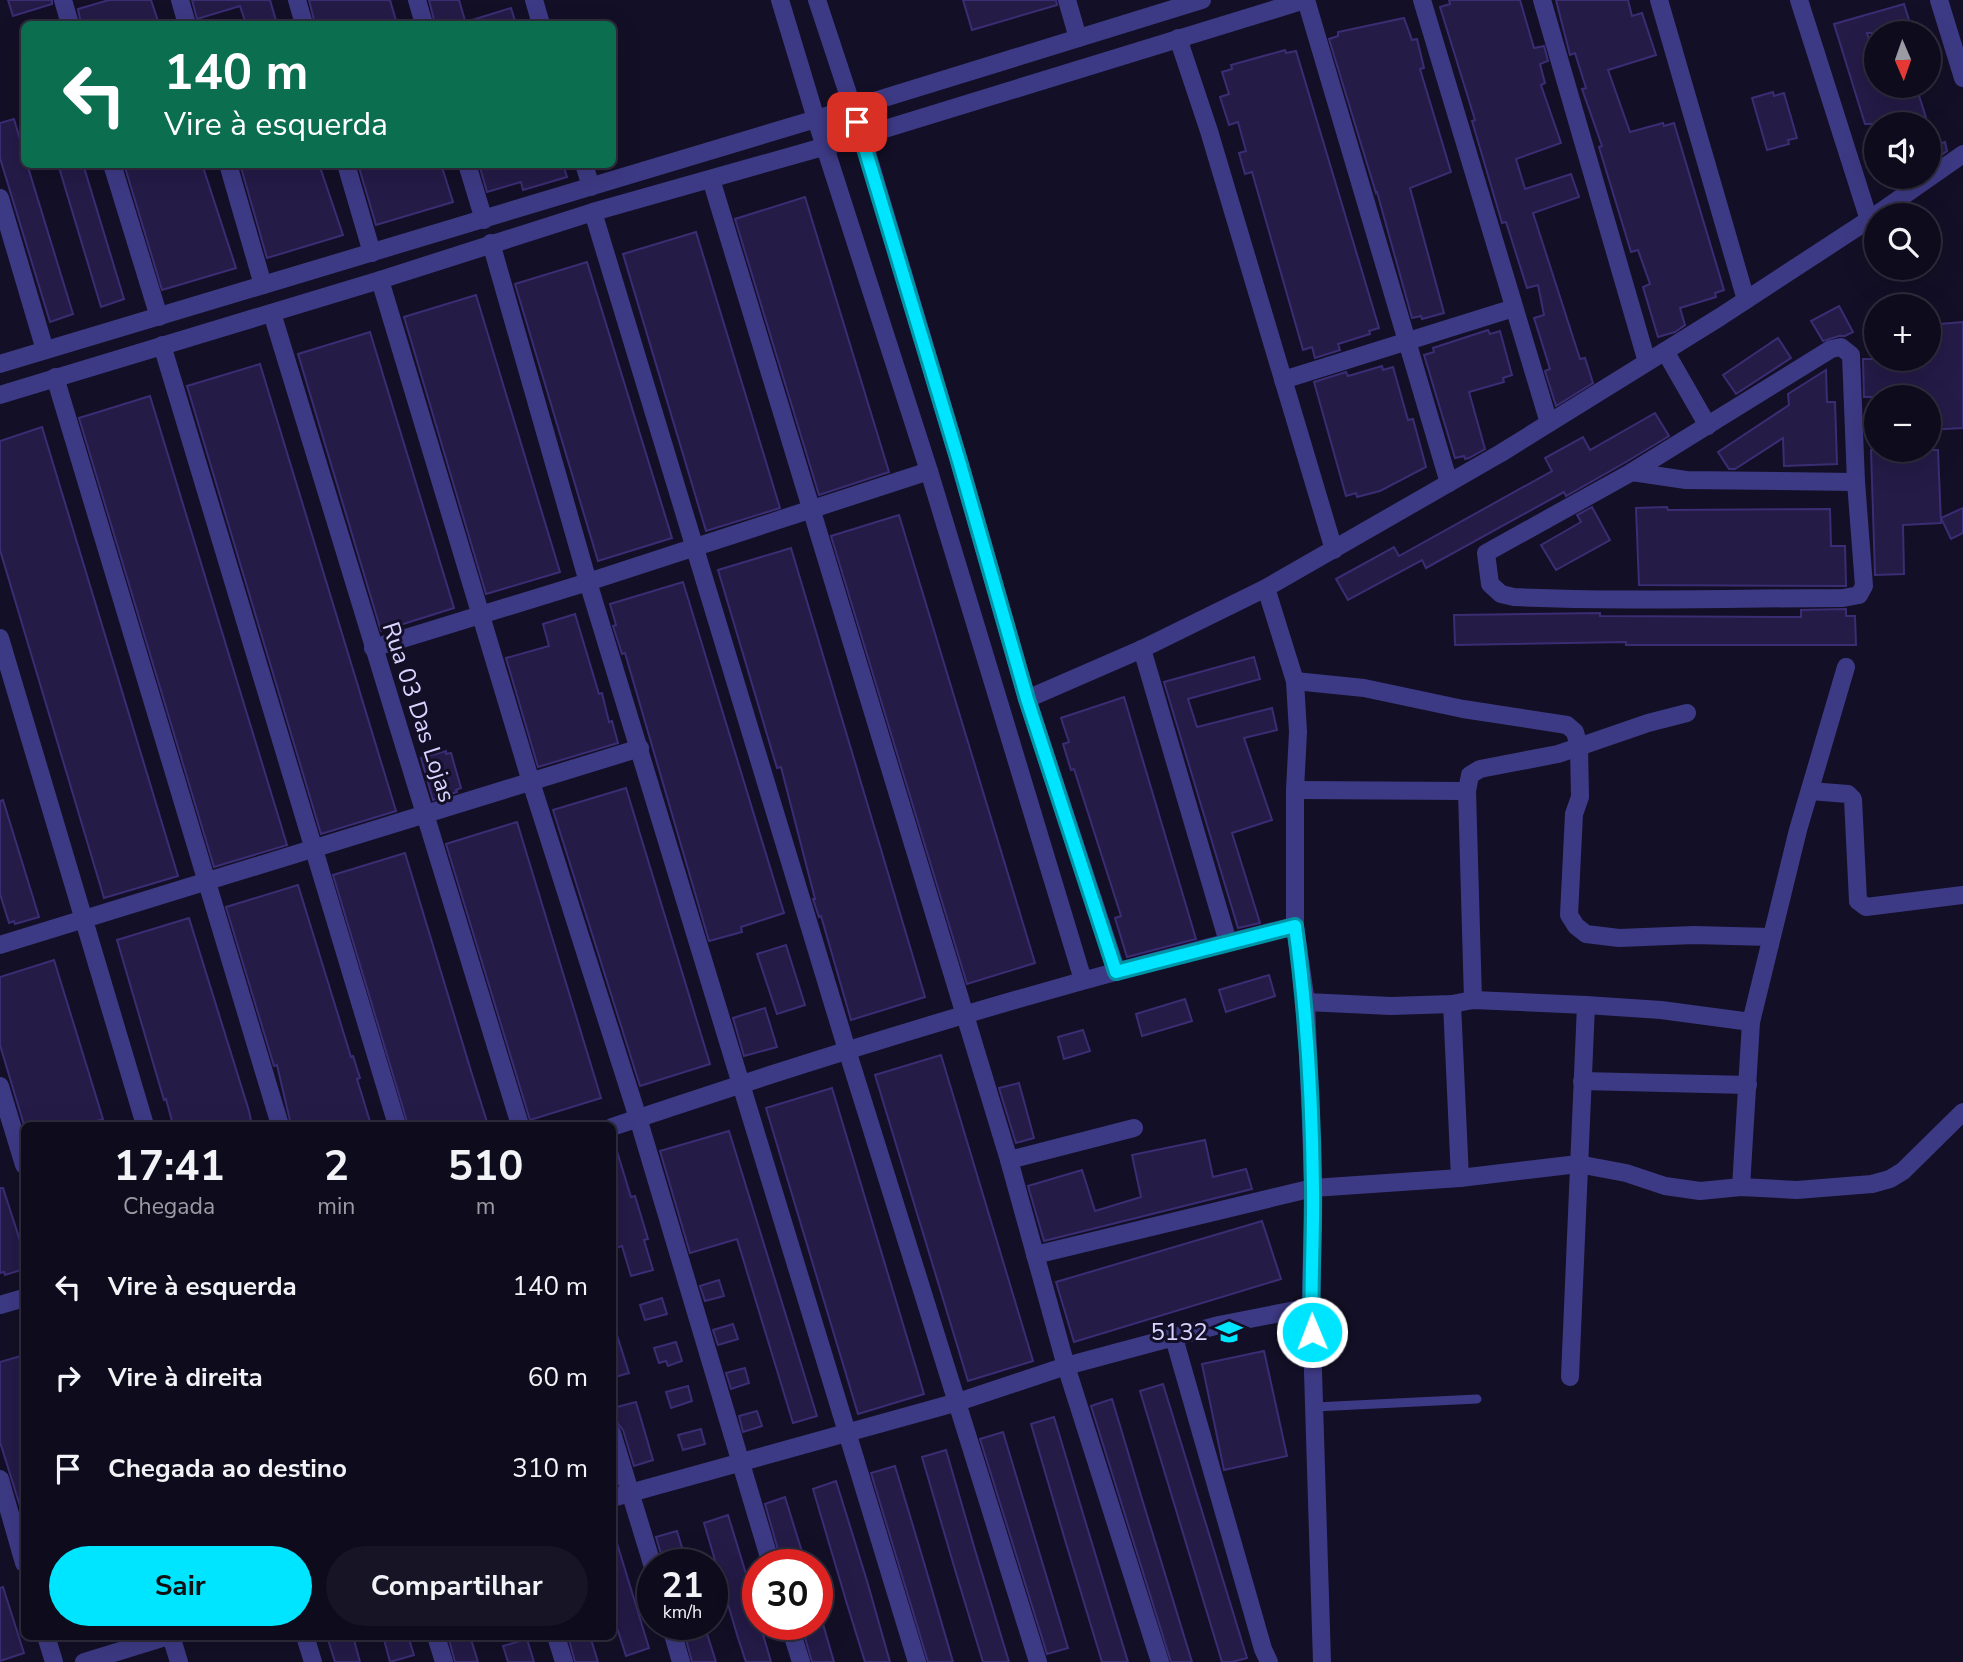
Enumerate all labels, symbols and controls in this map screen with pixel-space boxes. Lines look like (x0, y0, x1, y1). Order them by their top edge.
north arrow (1864, 21, 1941, 98)
map controls (1864, 21, 1941, 462)
text: 140 m (164, 39, 308, 106)
icon: left (49, 49, 140, 140)
pin (827, 92, 887, 152)
text: Vire à esquerda (164, 103, 388, 146)
icon: arrive (838, 103, 876, 141)
button: sound (1864, 112, 1941, 189)
button: search (1864, 203, 1941, 280)
button: + (1864, 294, 1941, 371)
button: − (1864, 385, 1941, 462)
street label: Rua 03 Das Lojas (375, 618, 463, 806)
text: 17:41 (114, 1138, 225, 1195)
text: 2 (324, 1138, 349, 1195)
text: 510 (448, 1138, 523, 1195)
text: Chegada (123, 1191, 215, 1222)
text: min (317, 1191, 355, 1222)
text: m (476, 1191, 496, 1222)
icon: left (49, 1268, 87, 1306)
text: Vire à esquerda (108, 1269, 297, 1304)
text: 140 m (512, 1269, 588, 1304)
position arrow (1275, 1295, 1349, 1369)
place label: 5132 (1150, 1316, 1208, 1348)
school or university icon: 5132 (1214, 1317, 1244, 1347)
icon: right (49, 1359, 87, 1397)
text: Vire à direita (108, 1360, 263, 1395)
text: 60 m (528, 1360, 588, 1395)
icon: arrive (49, 1450, 87, 1488)
text: Chegada ao destino (108, 1451, 347, 1486)
text: 310 m (512, 1451, 588, 1486)
button: Sair (49, 1546, 312, 1626)
button: Compartilhar (326, 1546, 588, 1626)
speed limit sign: 30 (742, 1549, 833, 1640)
text: 21 (661, 1562, 704, 1609)
text: km/h (663, 1600, 702, 1624)

